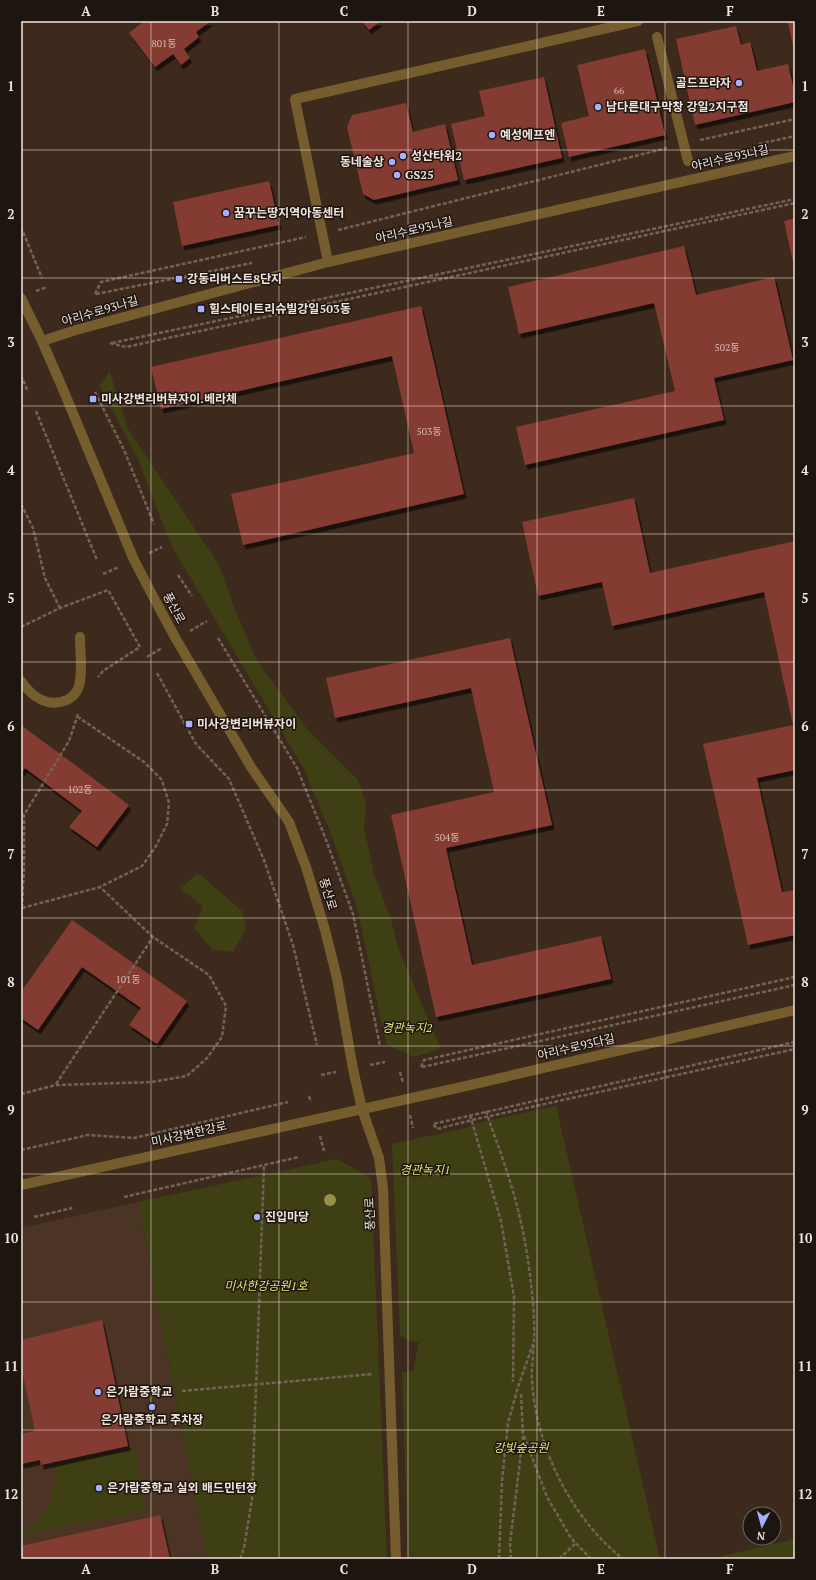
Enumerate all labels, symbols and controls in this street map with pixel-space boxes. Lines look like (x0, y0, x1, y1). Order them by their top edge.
text: A (81, 2, 91, 20)
text: B (211, 2, 219, 20)
text: C (340, 2, 348, 20)
text: D (467, 2, 477, 20)
text: E (597, 2, 605, 20)
text: F (726, 2, 734, 20)
house number: 801동 (151, 37, 177, 50)
place label: 골드프라자 (676, 75, 731, 90)
text: 1 (7, 77, 15, 95)
text: 1 (801, 77, 809, 95)
marker: 골드프라자 (734, 78, 744, 88)
house number: 66 (614, 84, 625, 97)
place label: 남다른대구막창 강일2지구점 (606, 99, 749, 114)
marker: 남다른대구막창 강일2지구점 (593, 102, 603, 112)
place label: 예성에프엔 (500, 127, 555, 142)
marker: 예성에프엔 (487, 130, 497, 140)
street label: 아리수로93나길 (690, 141, 770, 174)
place label: 성산타워2 (411, 148, 462, 163)
marker: 성산타워2 (398, 151, 408, 161)
place label: 동네술상 (340, 154, 384, 169)
marker: 동네술상 (387, 157, 397, 167)
place label: GS25 (405, 167, 434, 182)
marker: GS25 (392, 170, 402, 180)
text: 2 (7, 205, 15, 223)
place label: 꿈꾸는땅지역아동센터 (234, 205, 344, 220)
text: 2 (801, 205, 809, 223)
marker: 꿈꾸는땅지역아동센터 (221, 208, 231, 218)
street label: 아리수로93나길 (374, 213, 454, 246)
place label: 강동리버스트8단지 (187, 271, 282, 286)
marker: 강동리버스트8단지 (174, 274, 184, 284)
street label: 아리수로93나길 (60, 292, 140, 329)
place label: 힐스테이트리슈빌강일503동 (209, 301, 351, 316)
marker: 힐스테이트리슈빌강일503동 (196, 304, 206, 314)
text: 3 (7, 333, 15, 351)
text: 3 (801, 333, 809, 351)
house number: 502동 (714, 341, 740, 354)
place label: 미사강변리버뷰자이.베라체 (101, 391, 237, 406)
marker: 미사강변리버뷰자이.베라체 (88, 394, 98, 404)
house number: 503동 (416, 425, 442, 438)
text: 4 (7, 461, 15, 479)
text: 4 (801, 461, 809, 479)
text: 5 (7, 589, 15, 607)
text: 5 (801, 589, 809, 607)
street label: 풍산로 (160, 590, 189, 626)
place label: 미사강변리버뷰자이 (197, 716, 296, 731)
text: 6 (7, 717, 15, 735)
text: 6 (801, 717, 809, 735)
marker: 미사강변리버뷰자이 (184, 719, 194, 729)
house number: 102동 (67, 783, 93, 796)
house number: 504동 (434, 831, 460, 844)
text: 7 (7, 845, 15, 863)
text: 7 (801, 845, 809, 863)
street label: 풍산로 (316, 876, 340, 912)
text: 8 (7, 973, 15, 991)
house number: 101동 (115, 973, 141, 986)
text: 8 (801, 973, 809, 991)
park label: 경관녹지2 (382, 1020, 433, 1035)
street label: 아리수로93다길 (536, 1030, 616, 1063)
text: 9 (7, 1101, 15, 1119)
text: 9 (801, 1101, 809, 1119)
street label: 미사강변한강로 (150, 1118, 228, 1150)
park label: 경관녹지1 (400, 1162, 450, 1177)
street label: 풍산로 (361, 1197, 378, 1231)
place label: 진입마당 (265, 1209, 309, 1224)
marker: 진입마당 (252, 1212, 262, 1222)
text: 10 (4, 1229, 19, 1247)
text: 10 (798, 1229, 813, 1247)
park label: 미사한강공원1호 (224, 1278, 309, 1293)
text: 11 (4, 1357, 18, 1375)
text: 11 (798, 1357, 812, 1375)
place label: 은가람중학교 (106, 1384, 172, 1399)
marker: 은가람중학교 (93, 1387, 103, 1397)
marker: 은가람중학교 주차장 (147, 1402, 157, 1412)
place label: 은가람중학교 주차장 (101, 1412, 203, 1427)
park label: 강빛숲공원 (493, 1440, 550, 1455)
place label: 은가람중학교 실외 배드민턴장 (107, 1480, 257, 1495)
marker: 은가람중학교 실외 배드민턴장 (94, 1483, 104, 1493)
text: 12 (4, 1485, 18, 1503)
text: 12 (798, 1485, 812, 1503)
north arrow (742, 1506, 782, 1546)
text: N (755, 1528, 766, 1543)
text: A (81, 1560, 91, 1578)
text: B (211, 1560, 219, 1578)
text: C (340, 1560, 348, 1578)
text: D (467, 1560, 477, 1578)
text: E (597, 1560, 605, 1578)
text: F (726, 1560, 734, 1578)

